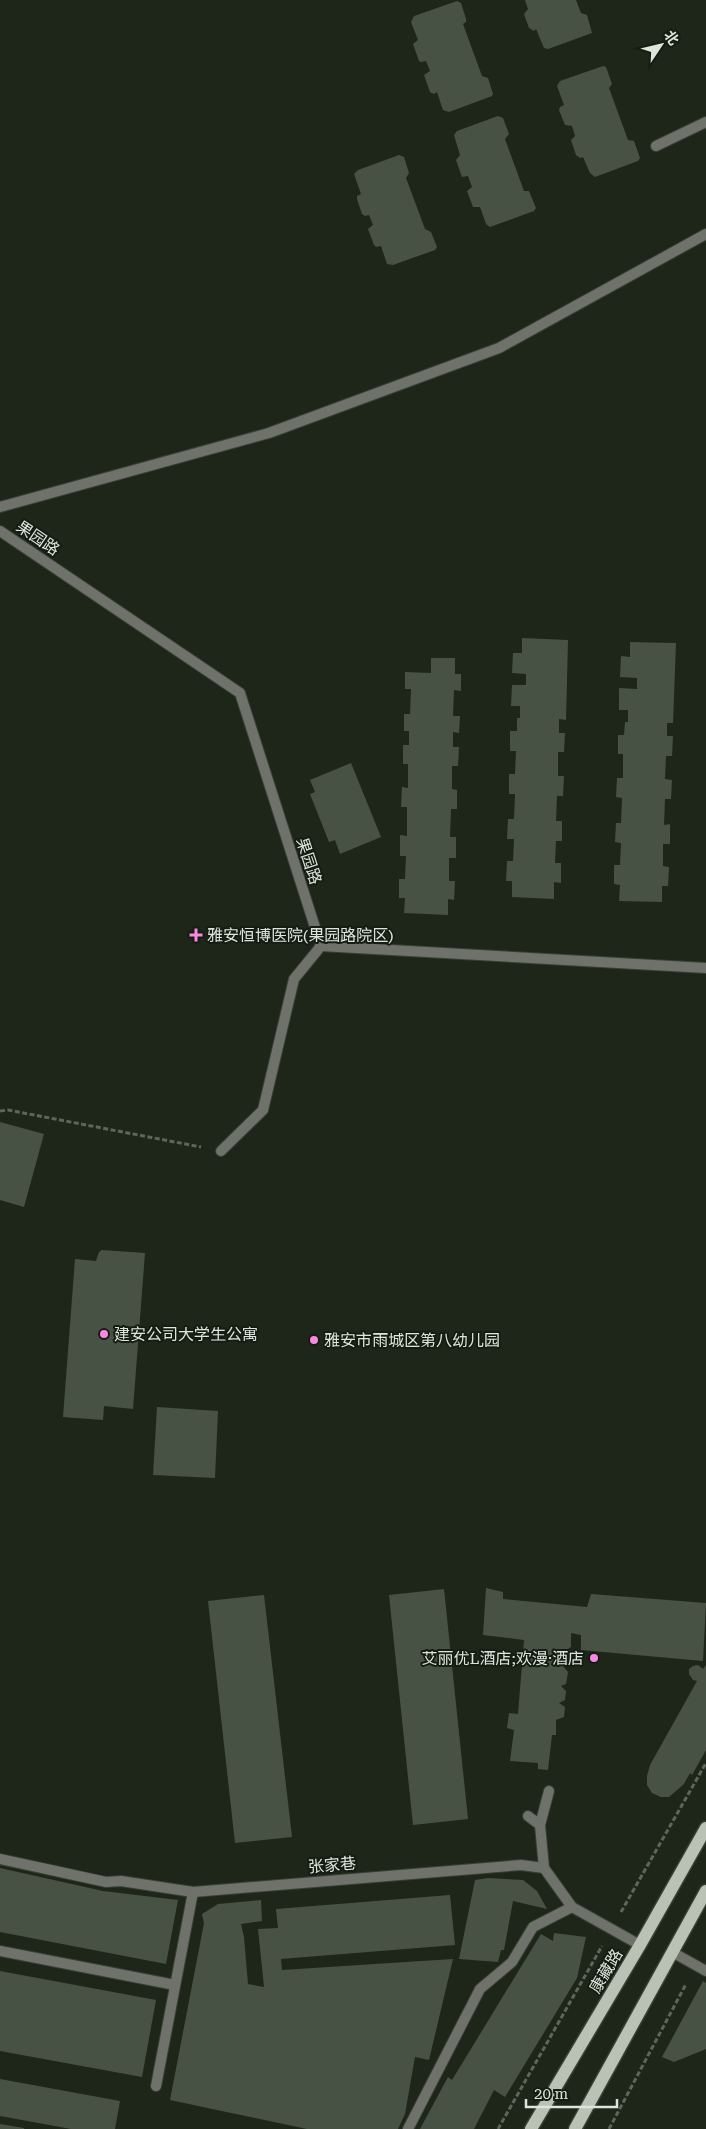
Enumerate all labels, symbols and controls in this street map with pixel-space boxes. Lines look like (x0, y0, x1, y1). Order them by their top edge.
north arrow (636, 20, 686, 70)
text: 北 (661, 27, 682, 48)
street label: 果园路 (13, 517, 63, 559)
street label: 果园路 (293, 835, 325, 887)
place label: 雅安恒博医院(果园路院区) (207, 926, 393, 945)
marker: 雅安恒博医院(果园路院区) (189, 928, 203, 942)
place label: 建安公司大学生公寓 (114, 1325, 258, 1344)
marker: 建安公司大学生公寓 (98, 1328, 110, 1340)
place label: 雅安市雨城区第八幼儿园 (324, 1331, 500, 1350)
marker: 雅安市雨城区第八幼儿园 (308, 1334, 320, 1346)
place label: 艾丽优L酒店;欢漫·酒店 (422, 1649, 584, 1668)
marker: 艾丽优L酒店;欢漫·酒店 (588, 1652, 600, 1664)
street label: 张家巷 (307, 1853, 357, 1877)
street label: 康藏路 (585, 1946, 627, 1996)
scale bar (526, 2076, 617, 2108)
text: 20 m (534, 2085, 569, 2103)

